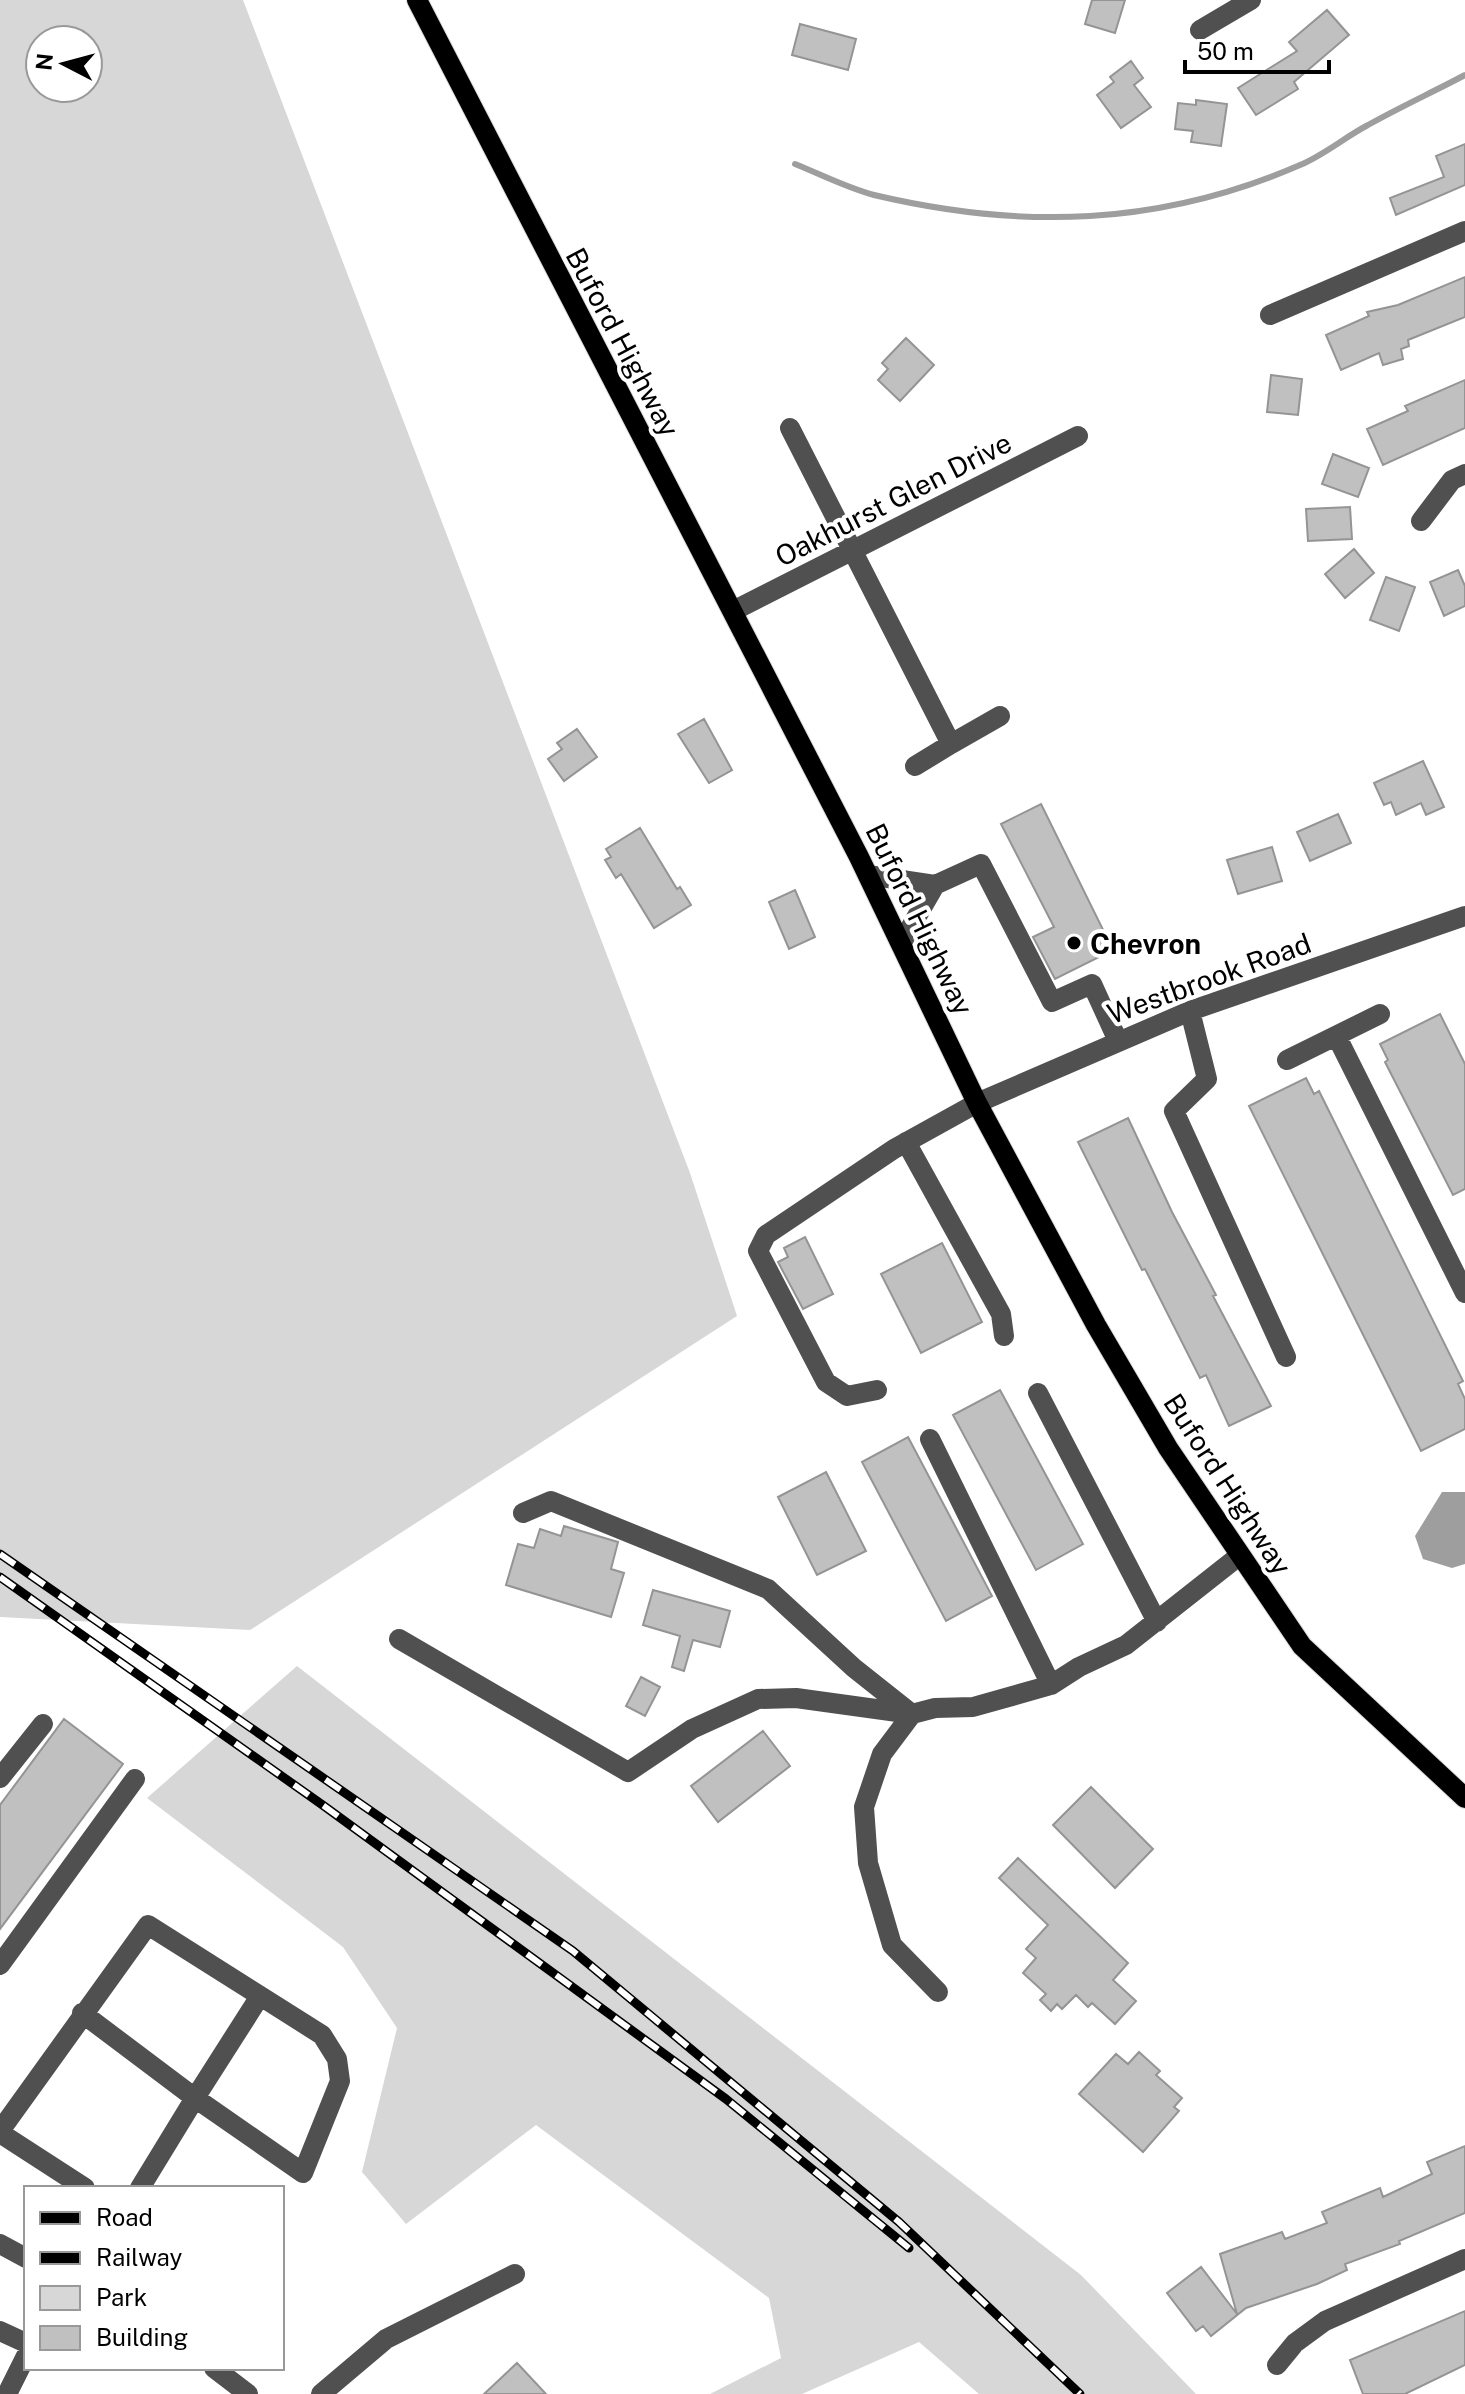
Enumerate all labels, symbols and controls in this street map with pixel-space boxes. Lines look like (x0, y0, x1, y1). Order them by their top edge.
north arrow (24, 24, 104, 104)
scale bar (1185, 24, 1329, 74)
text: 50 m (1197, 37, 1254, 65)
text: N (30, 52, 58, 72)
street label: Buford Highway (559, 242, 687, 442)
street label: Oakhurst Glen Drive (769, 425, 1017, 573)
street label: Buford Highway (859, 818, 981, 1020)
street label: Westbrook Road (1103, 926, 1315, 1030)
place label: Chevron (1090, 927, 1201, 960)
marker: Chevron (1065, 934, 1083, 952)
street label: Buford Highway (1157, 1387, 1299, 1581)
legend (24, 2186, 284, 2370)
text: Road (96, 2203, 153, 2231)
text: Railway (96, 2243, 182, 2271)
text: Park (96, 2283, 147, 2311)
text: Building (96, 2323, 188, 2351)

